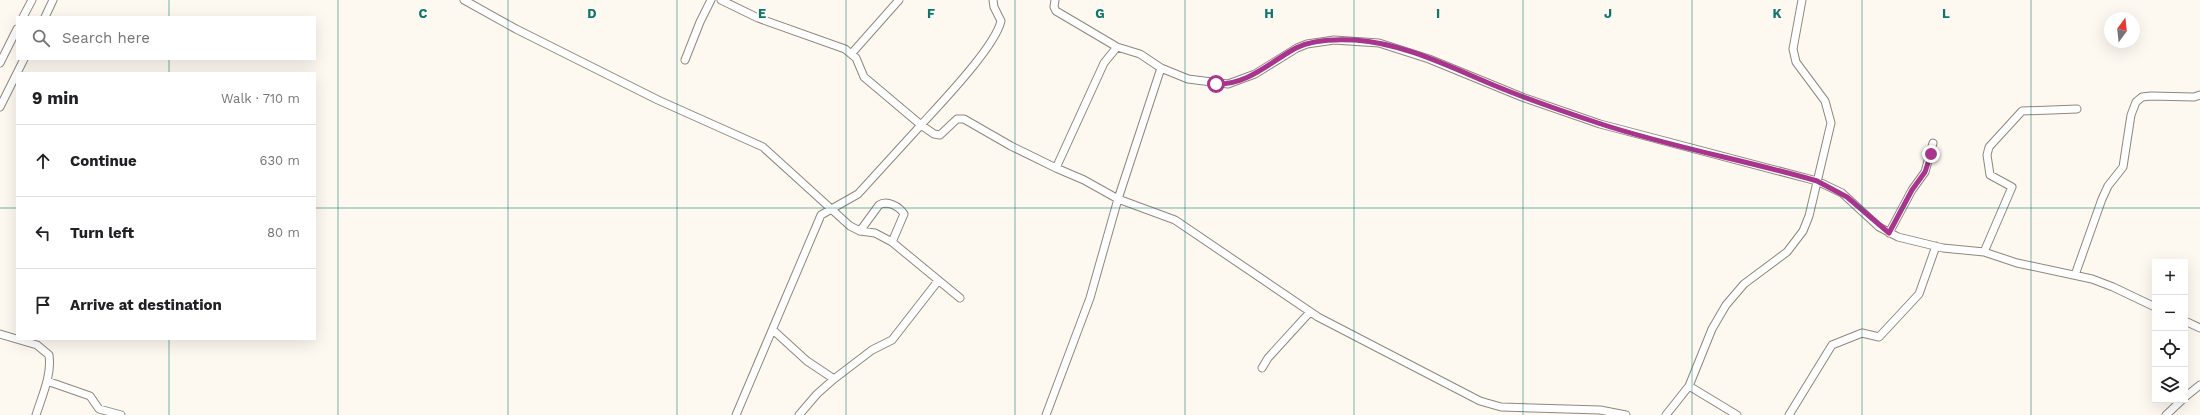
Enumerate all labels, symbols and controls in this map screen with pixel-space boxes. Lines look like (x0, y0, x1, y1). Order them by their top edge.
text: C (419, 6, 428, 21)
text: D (587, 6, 597, 21)
text: E (758, 6, 766, 21)
text: F (927, 6, 935, 21)
text: G (1095, 6, 1105, 21)
text: H (1264, 6, 1274, 21)
text: I (1436, 6, 1440, 21)
text: J (1604, 6, 1612, 21)
text: K (1772, 6, 1782, 21)
text: L (1942, 6, 1950, 21)
north arrow (2104, 12, 2140, 48)
search box (16, 16, 316, 60)
icon: search (30, 27, 52, 49)
text: Search here (62, 29, 150, 47)
route start (1207, 75, 1225, 93)
text: 9 min (32, 88, 79, 108)
text: Walk · 710 m (221, 91, 300, 106)
route end (1922, 145, 1940, 163)
icon: ahead (32, 150, 54, 172)
text: Continue (70, 152, 137, 170)
text: 630 m (260, 153, 300, 168)
icon: left (32, 222, 54, 244)
text: Turn left (70, 224, 134, 242)
text: 80 m (267, 225, 300, 240)
map controls (2152, 259, 2188, 403)
button: + (2152, 259, 2188, 295)
icon: arrive (32, 294, 54, 316)
button: − (2152, 295, 2188, 331)
text: Arrive at destination (70, 296, 222, 314)
button: locate (2152, 331, 2188, 367)
button: layers (2152, 367, 2188, 403)

